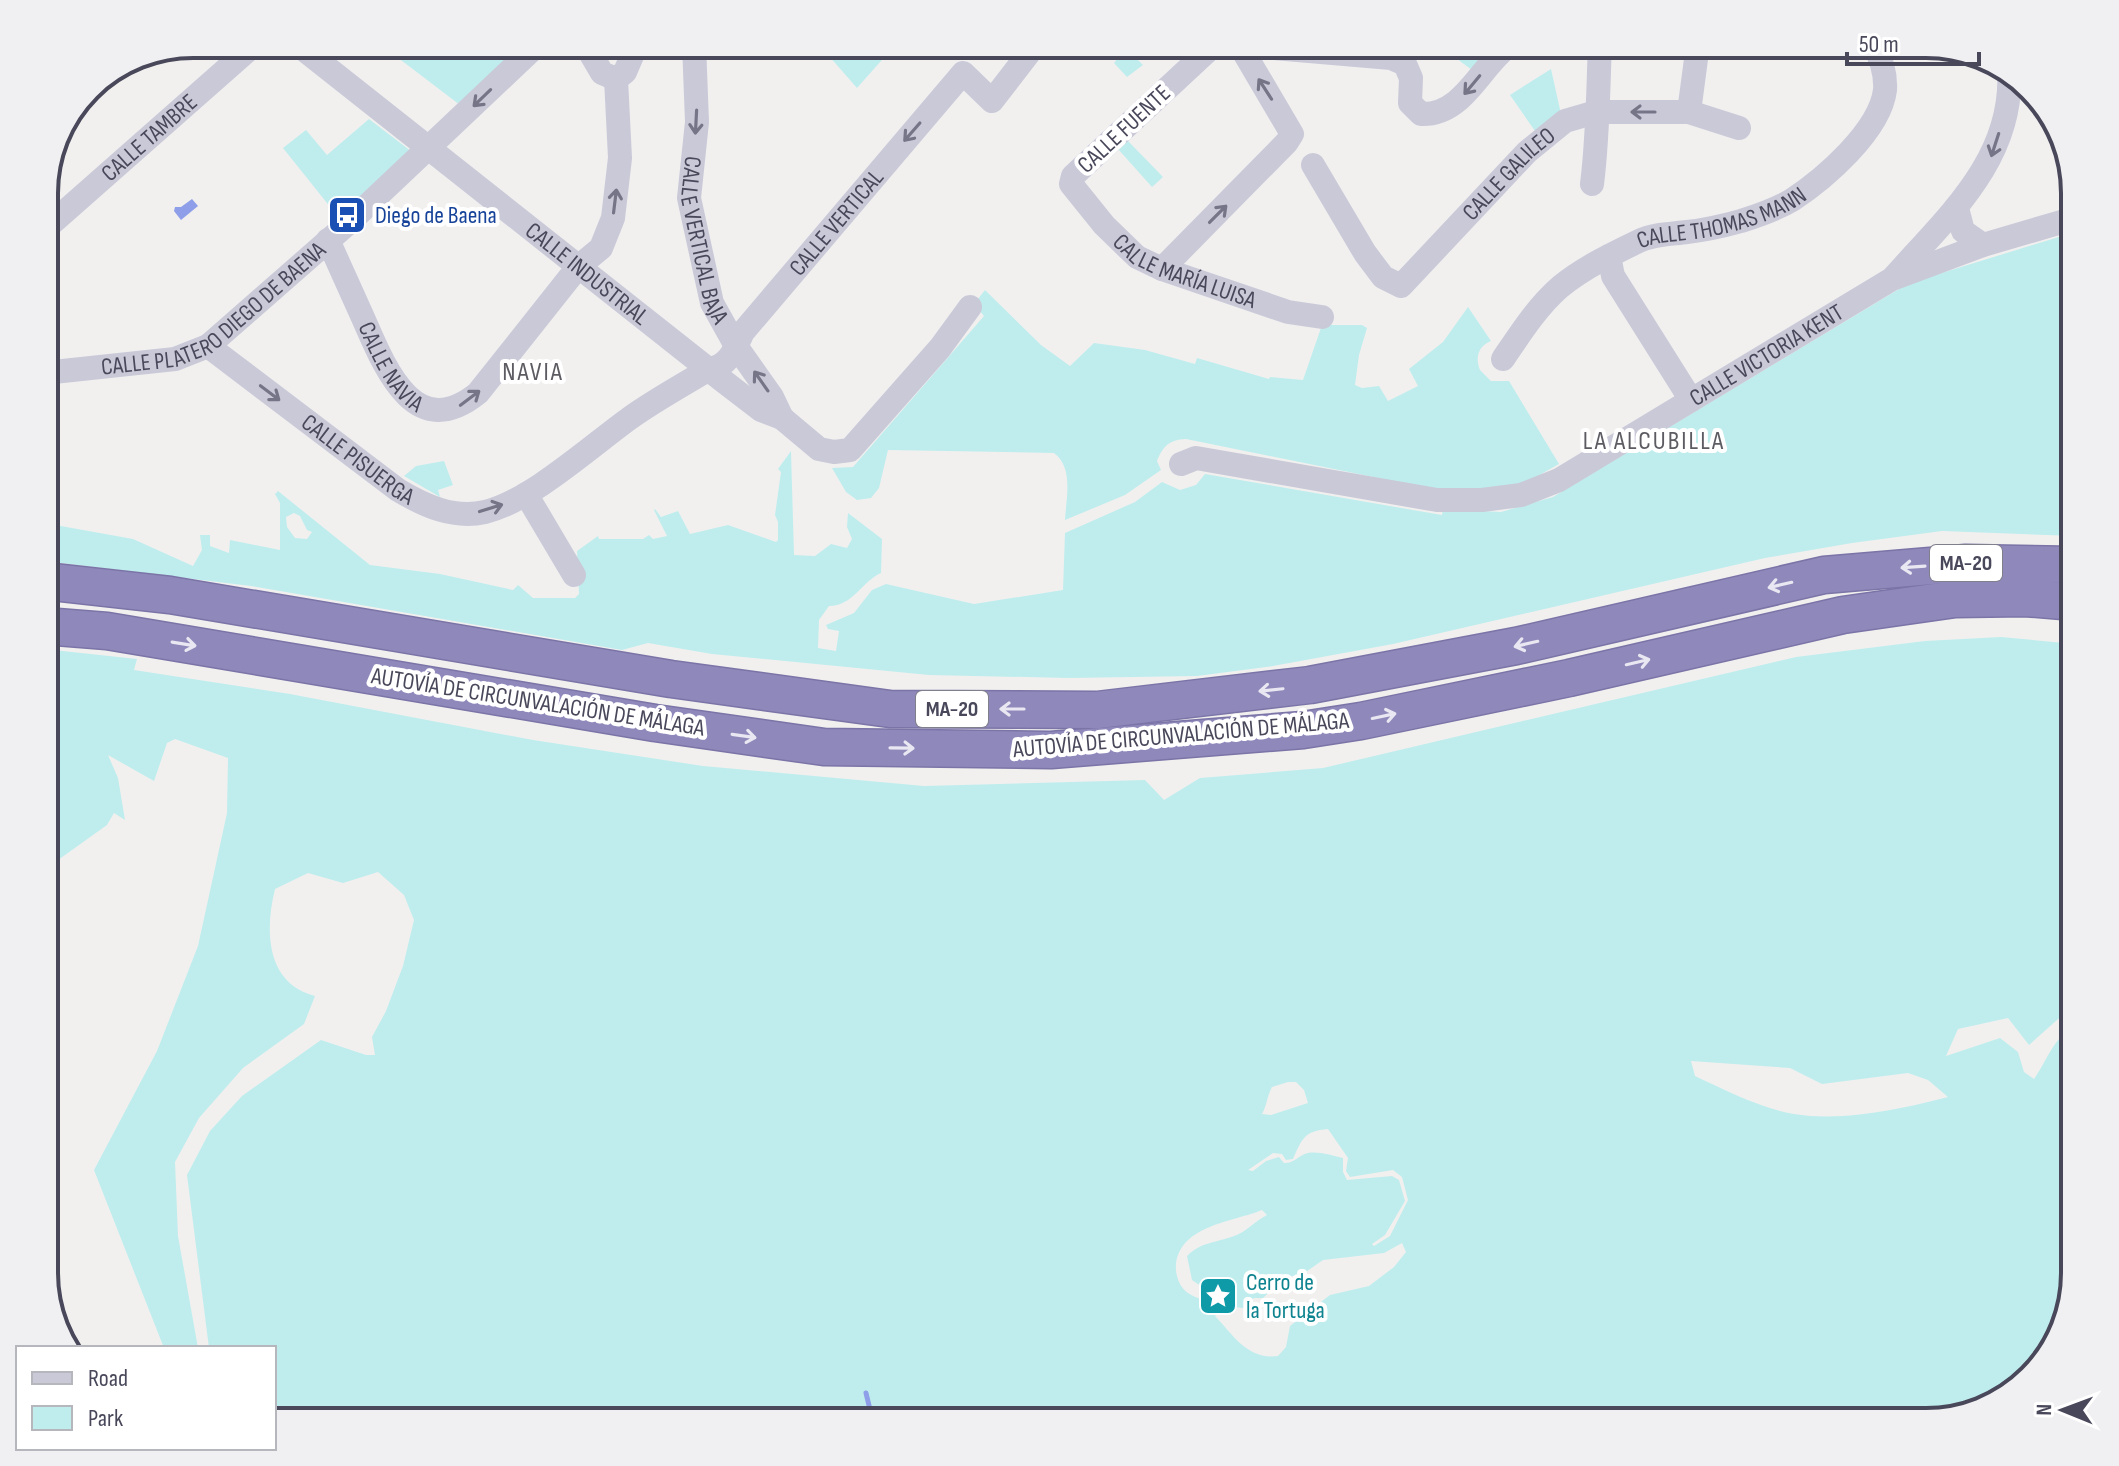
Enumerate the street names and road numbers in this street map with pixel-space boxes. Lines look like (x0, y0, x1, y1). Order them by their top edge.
street label: CALLE FUENTE (1072, 79, 1176, 179)
street label: CALLE TAMBRE (95, 87, 203, 187)
street label: CALLE GALILEO (1456, 121, 1561, 226)
street label: CALLE VERTICAL BAJA (674, 155, 735, 329)
street label: CALLE VERTICAL (783, 163, 890, 281)
street label: CALLE THOMAS MANN (1633, 180, 1812, 255)
street label: CALLE INDUSTRIAL (520, 216, 655, 331)
street label: CALLE MARÍA LUISA (1107, 227, 1261, 315)
street label: CALLE PLATERO DIEGO DE BAENA (100, 235, 332, 381)
street label: CALLE VICTORIA KENT (1684, 297, 1849, 412)
street label: CALLE NAVIA (352, 317, 429, 419)
street label: CALLE PISUERGA (296, 408, 420, 511)
road number: MA-20 (1930, 545, 2002, 581)
street label: AUTOVÍA DE CIRCUNVALACIÓN DE MÁLAGA (368, 661, 707, 743)
road number: MA-20 (916, 691, 988, 727)
street label: AUTOVÍA DE CIRCUNVALACIÓN DE MÁLAGA (1011, 706, 1351, 764)

